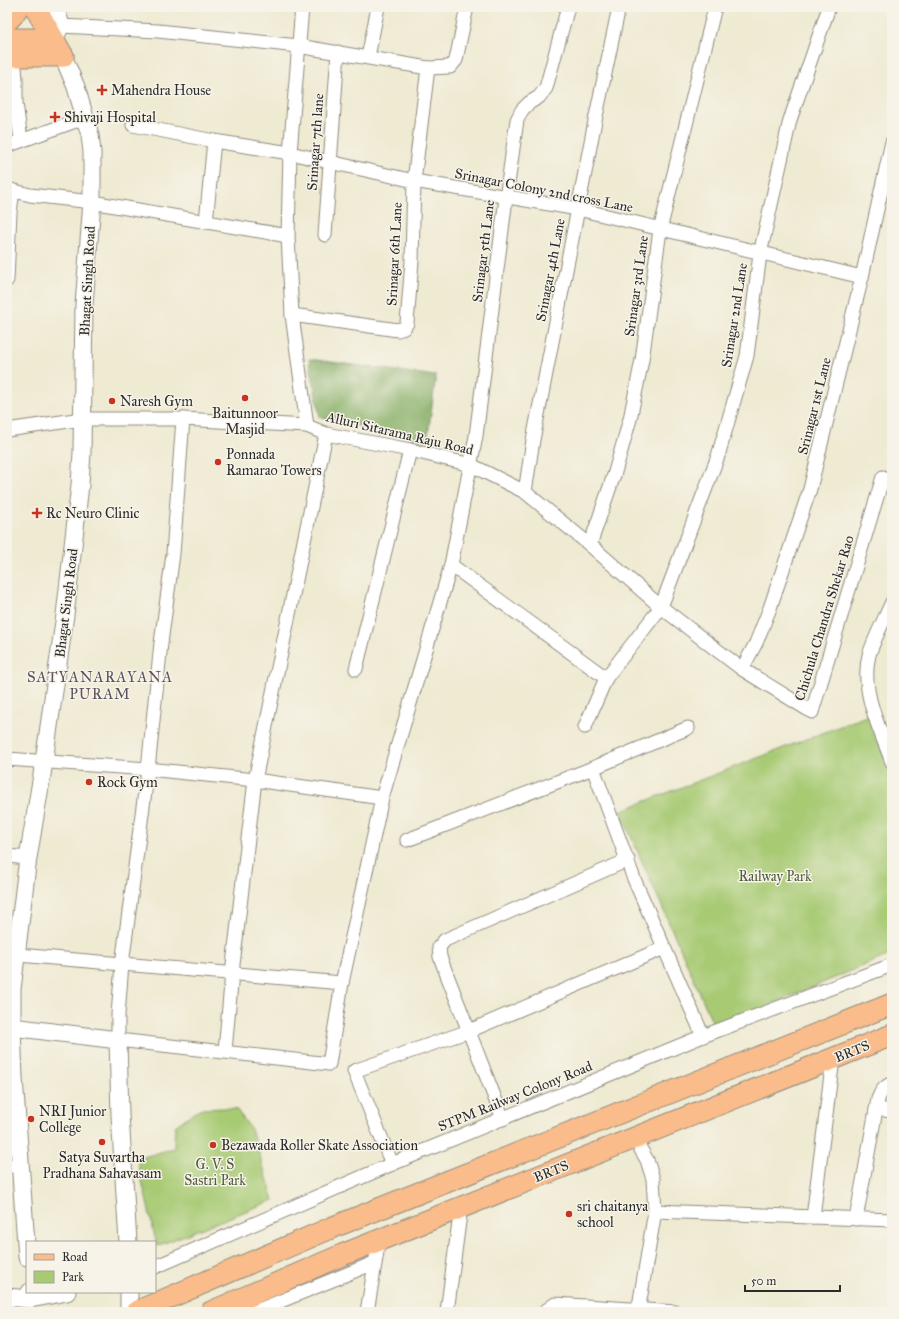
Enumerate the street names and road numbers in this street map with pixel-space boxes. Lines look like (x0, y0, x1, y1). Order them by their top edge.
street label: Srinagar 7th lane (304, 93, 327, 191)
street label: Srinagar Colony 2nd cross Lane (453, 165, 635, 216)
street label: Srinagar 5th Lane (469, 199, 498, 303)
street label: Srinagar 6th Lane (383, 202, 406, 306)
street label: Srinagar 4th Lane (532, 217, 569, 323)
street label: Bhagat Singh Road (76, 226, 99, 336)
street label: Srinagar 3rd Lane (621, 234, 652, 338)
street label: Srinagar 2nd Lane (718, 261, 751, 369)
street label: Srinagar 1st Lane (794, 356, 835, 457)
street label: Alluri Sitarama Raju Road (324, 408, 475, 459)
street label: Chichula Chandra Shekar Rao (791, 533, 858, 703)
street label: Bhagat Singh Road (51, 547, 82, 659)
street label: BRTS (832, 1037, 872, 1066)
street label: STPM Railway Colony Road (436, 1058, 595, 1135)
street label: BRTS (531, 1157, 571, 1186)

